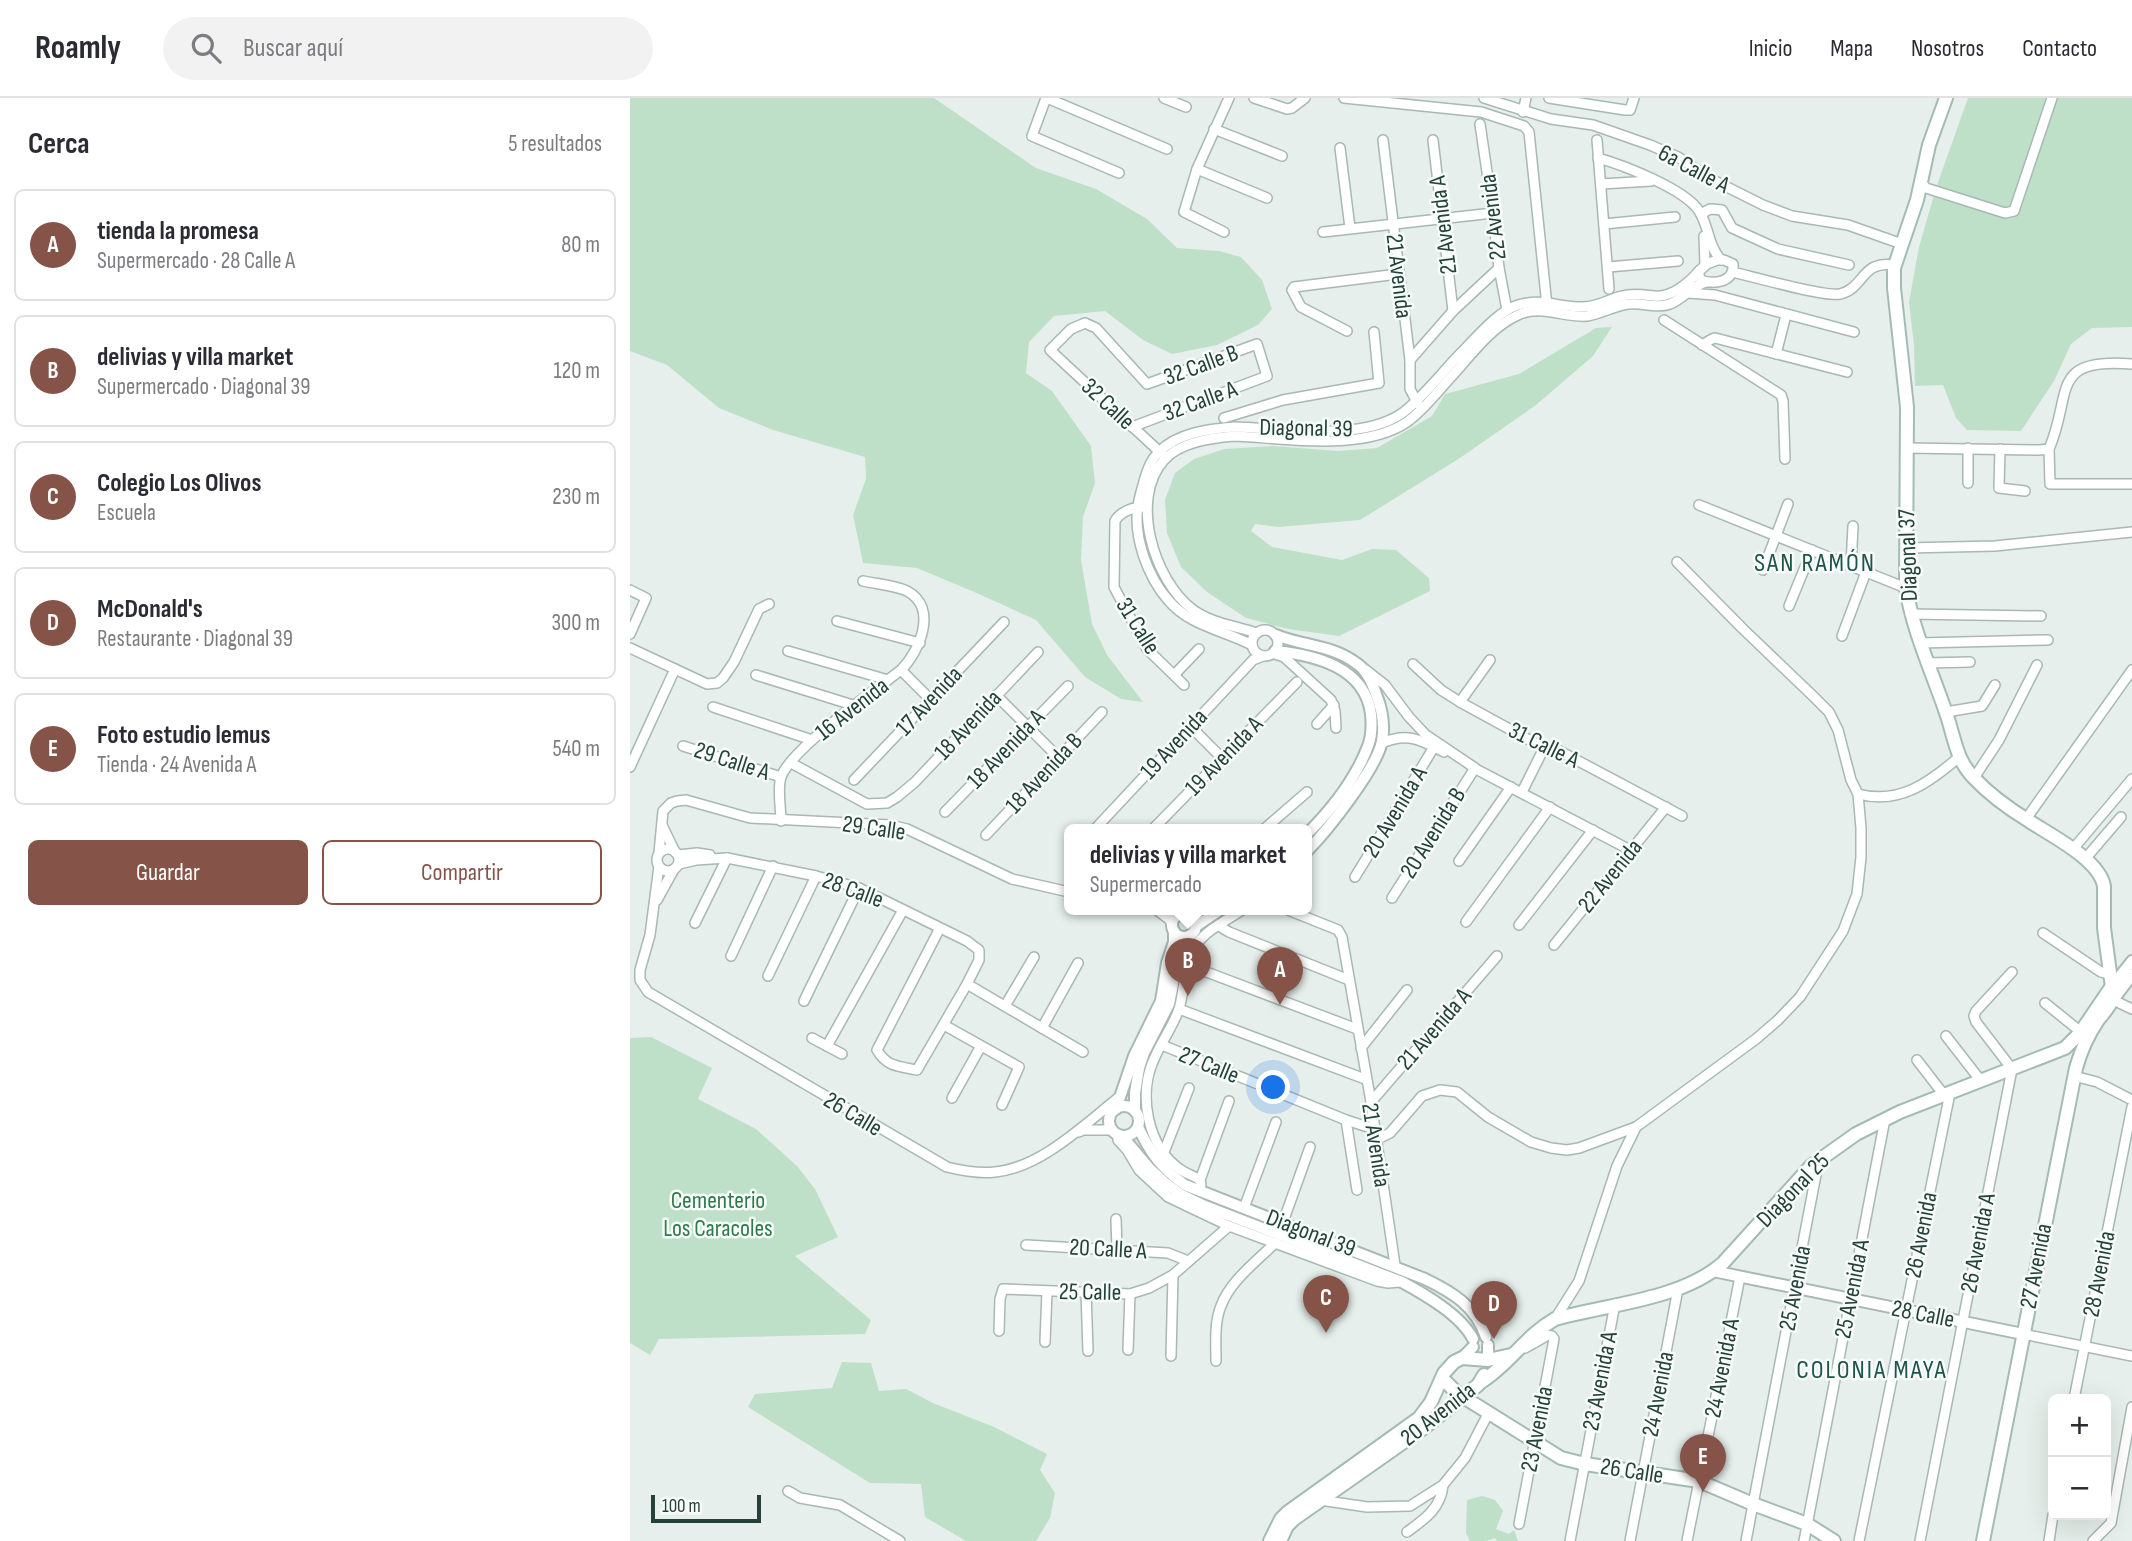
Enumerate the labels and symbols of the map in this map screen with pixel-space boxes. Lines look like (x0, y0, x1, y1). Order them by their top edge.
street label: 6a Calle A (1653, 138, 1735, 200)
street label: 22 Avenida (1473, 172, 1513, 262)
street label: 21 Avenida A (1422, 173, 1463, 276)
street label: 21 Avenida (1379, 232, 1419, 320)
street label: 32 Calle B (1160, 338, 1242, 392)
street label: 32 Calle (1075, 372, 1141, 436)
street label: 32 Calle A (1159, 374, 1242, 428)
street label: Diagonal 39 (1259, 413, 1353, 443)
street label: Diagonal 37 (1892, 508, 1924, 602)
district label: SAN RAMÓN (1754, 548, 1876, 579)
street label: 31 Calle (1109, 592, 1167, 660)
street label: 17 Avenida (890, 660, 968, 742)
street label: 16 Avenida (809, 671, 895, 747)
street label: 18 Avenida (928, 684, 1008, 766)
street label: 18 Avenida A (961, 703, 1052, 795)
street label: 19 Avenida (1134, 703, 1214, 785)
street label: 19 Avenida A (1179, 710, 1270, 802)
street label: 31 Calle A (1504, 715, 1585, 775)
street label: 18 Avenida B (999, 727, 1089, 819)
street label: 29 Calle A (691, 735, 774, 787)
street label: 20 Avenida A (1357, 761, 1434, 863)
street label: 20 Avenida B (1394, 782, 1472, 884)
street label: 29 Calle (841, 809, 907, 847)
street label: 22 Avenida (1572, 833, 1648, 919)
street label: 28 Calle (818, 866, 888, 914)
pin: B (1165, 938, 1211, 996)
pin: A (1257, 947, 1303, 1005)
street label: 21 Avenida A (1391, 982, 1478, 1076)
street label: 27 Calle (1175, 1040, 1243, 1090)
your location (1256, 1070, 1290, 1104)
street label: 26 Calle (818, 1085, 888, 1143)
street label: 21 Avenida (1355, 1101, 1397, 1189)
street label: Diagonal 25 (1751, 1147, 1835, 1233)
park label: Cementerio Los Caracoles (663, 1186, 773, 1243)
street label: 26 Avenida (1898, 1190, 1944, 1280)
street label: 26 Avenida A (1954, 1190, 2002, 1295)
street label: Diagonal 39 (1262, 1203, 1360, 1263)
street label: 27 Avenida (2014, 1221, 2058, 1311)
street label: 28 Avenida (2076, 1229, 2122, 1319)
street label: 20 Calle A (1069, 1232, 1148, 1266)
street label: 25 Avenida A (1828, 1236, 1876, 1341)
street label: 25 Avenida (1773, 1243, 1817, 1333)
pin: C (1303, 1275, 1349, 1333)
street label: 25 Calle (1059, 1277, 1121, 1307)
pin: D (1471, 1281, 1517, 1339)
street label: 28 Calle (1889, 1294, 1957, 1334)
street label: 24 Avenida A (1698, 1315, 1746, 1420)
street label: 23 Avenida A (1576, 1328, 1624, 1433)
street label: 24 Avenida (1636, 1349, 1680, 1439)
district label: COLONIA MAYA (1796, 1355, 1948, 1386)
street label: 20 Avenida (1395, 1376, 1481, 1452)
street label: 23 Avenida (1515, 1384, 1559, 1474)
pin: E (1680, 1434, 1726, 1492)
street label: 26 Calle (1598, 1452, 1666, 1490)
scale bar (651, 1492, 761, 1524)

